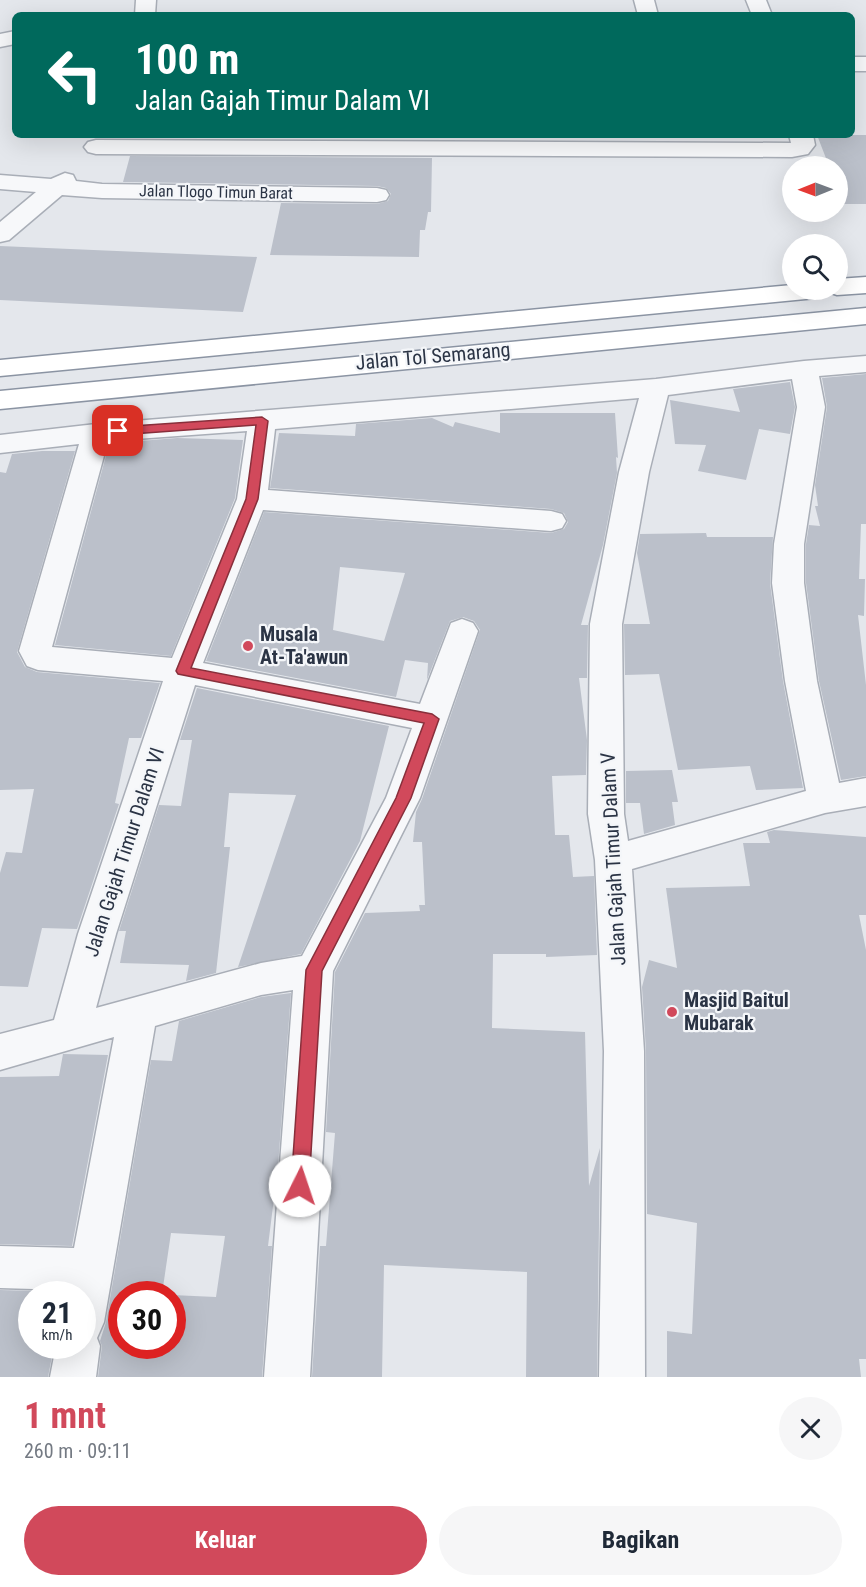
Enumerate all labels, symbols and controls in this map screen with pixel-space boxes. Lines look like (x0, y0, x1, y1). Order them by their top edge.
text: 100 m (135, 35, 240, 84)
icon: left (36, 36, 114, 114)
text: Jalan Gajah Timur Dalam VI (135, 85, 430, 117)
north arrow (782, 156, 848, 222)
map controls (782, 156, 848, 300)
street label: Jalan Tlogo Timun Barat (139, 181, 293, 203)
button: search (782, 234, 848, 300)
street label: Jalan Tol Semarang (355, 337, 511, 375)
pin (92, 405, 143, 456)
icon: arrive (101, 414, 134, 447)
place label: Musala At-Ta'awun (260, 622, 348, 669)
marker: Musala At-Ta'awun (241, 639, 255, 653)
street label: Jalan Gajah Timur Dalam VI (79, 744, 169, 960)
street label: Jalan Gajah Timur Dalam V (595, 752, 631, 966)
place label: Masjid Baitul Mubarak (684, 988, 789, 1035)
marker: Masjid Baitul Mubarak (665, 1005, 679, 1019)
position arrow (268, 1154, 332, 1218)
speed limit sign: 30 (108, 1281, 186, 1359)
text: 21 (42, 1295, 72, 1330)
text: km/h (42, 1326, 72, 1344)
text: 1 mnt (24, 1395, 106, 1437)
button: close (779, 1397, 842, 1460)
text: 260 m · 09:11 (24, 1439, 131, 1463)
button: Keluar (24, 1506, 427, 1575)
button: Bagikan (439, 1506, 842, 1575)

